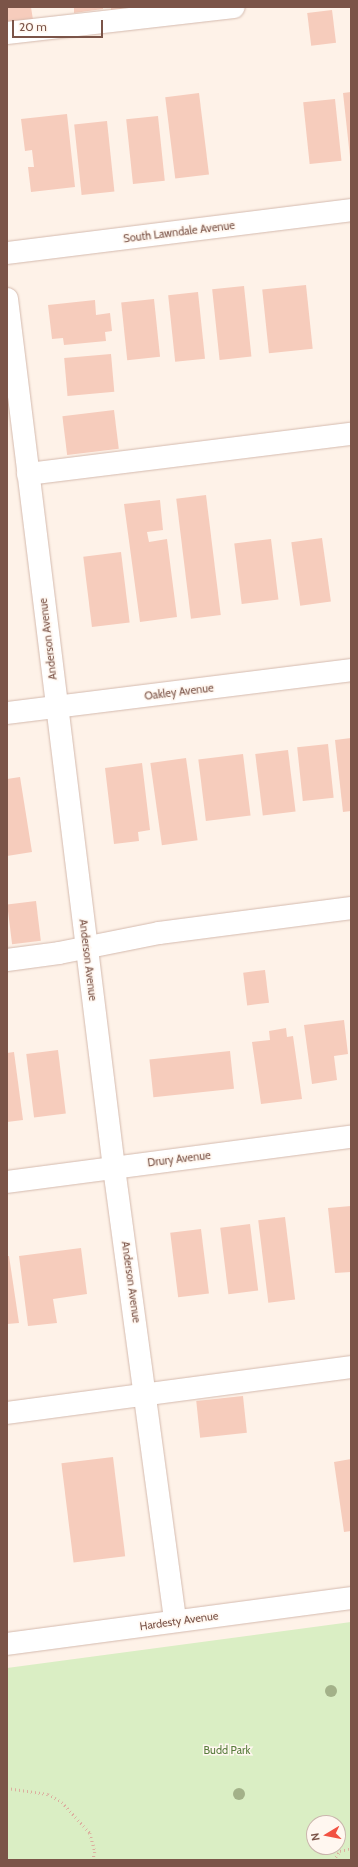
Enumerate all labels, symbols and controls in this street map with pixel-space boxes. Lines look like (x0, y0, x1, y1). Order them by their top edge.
scale bar (14, 12, 105, 38)
text: 20 m (19, 19, 47, 34)
street label: South Lawndale Avenue (123, 219, 235, 245)
street label: Anderson Avenue (36, 597, 60, 681)
street label: Oakley Avenue (144, 681, 214, 703)
street label: Anderson Avenue (76, 918, 100, 1002)
street label: Drury Avenue (147, 1149, 211, 1169)
street label: Anderson Avenue (119, 1240, 143, 1324)
street label: Hardesty Avenue (139, 1609, 219, 1633)
park label: Budd Park (204, 1743, 250, 1757)
north arrow (306, 1815, 346, 1855)
text: N (308, 1832, 323, 1842)

